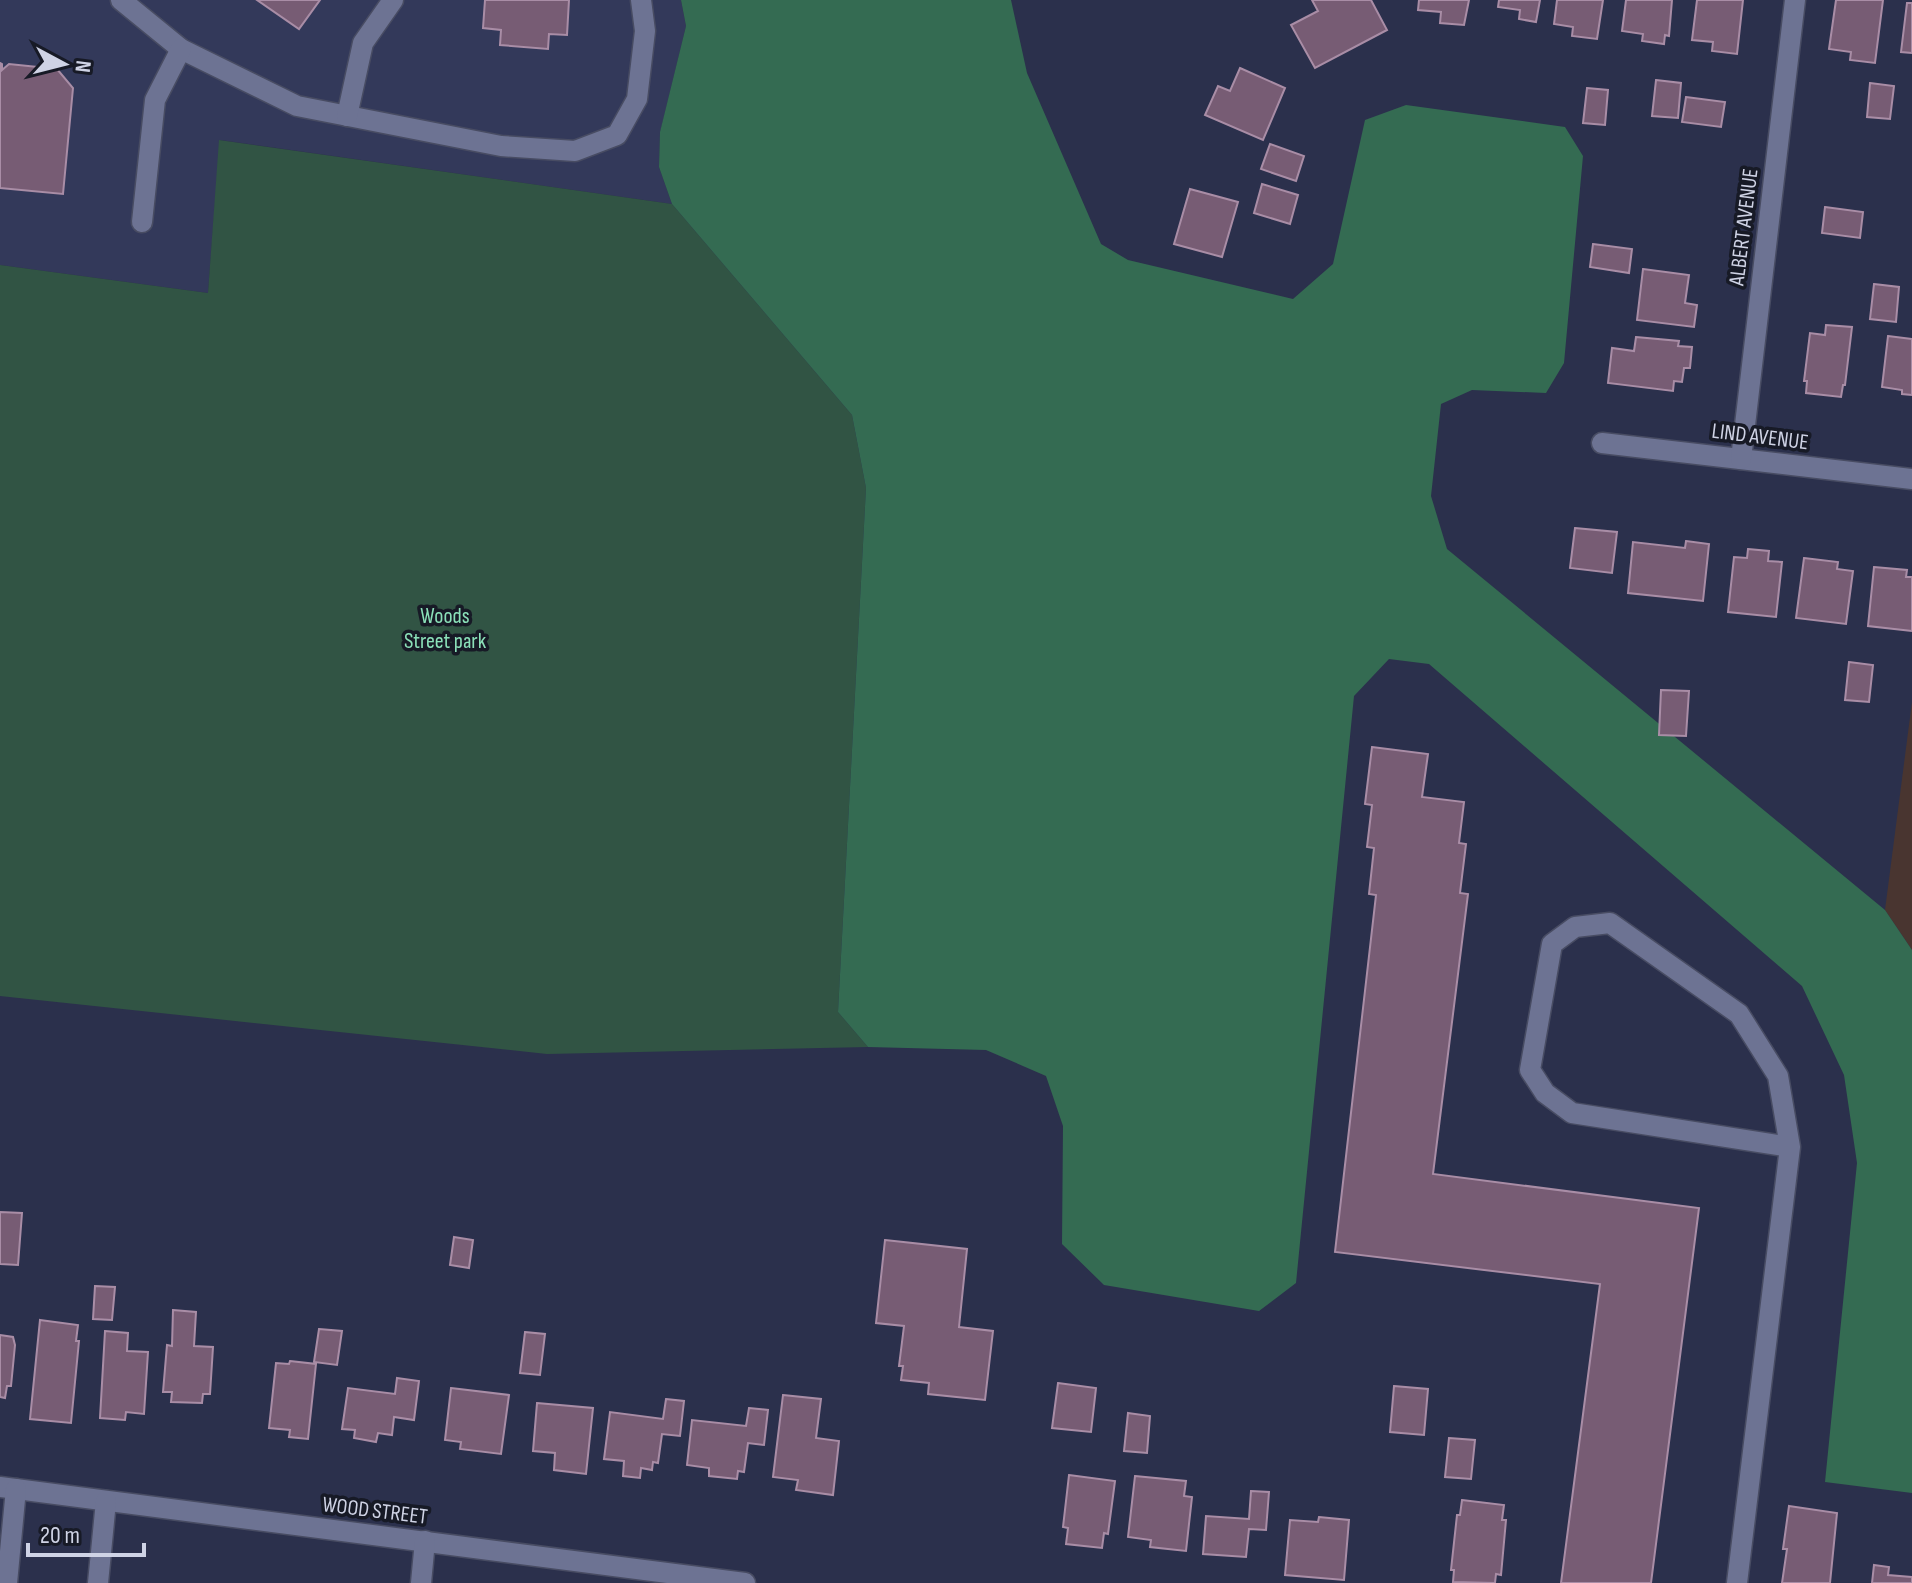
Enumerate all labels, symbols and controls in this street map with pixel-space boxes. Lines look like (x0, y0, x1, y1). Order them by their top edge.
north arrow (24, 24, 104, 104)
text: N (68, 59, 96, 74)
street label: ALBERT AVENUE (1723, 167, 1765, 288)
street label: LIND AVENUE (1710, 418, 1810, 456)
park label: Woods Street park (404, 603, 487, 655)
street label: WOOD STREET (321, 1491, 429, 1531)
scale bar (28, 1507, 144, 1557)
text: 20 m (40, 1521, 80, 1550)

